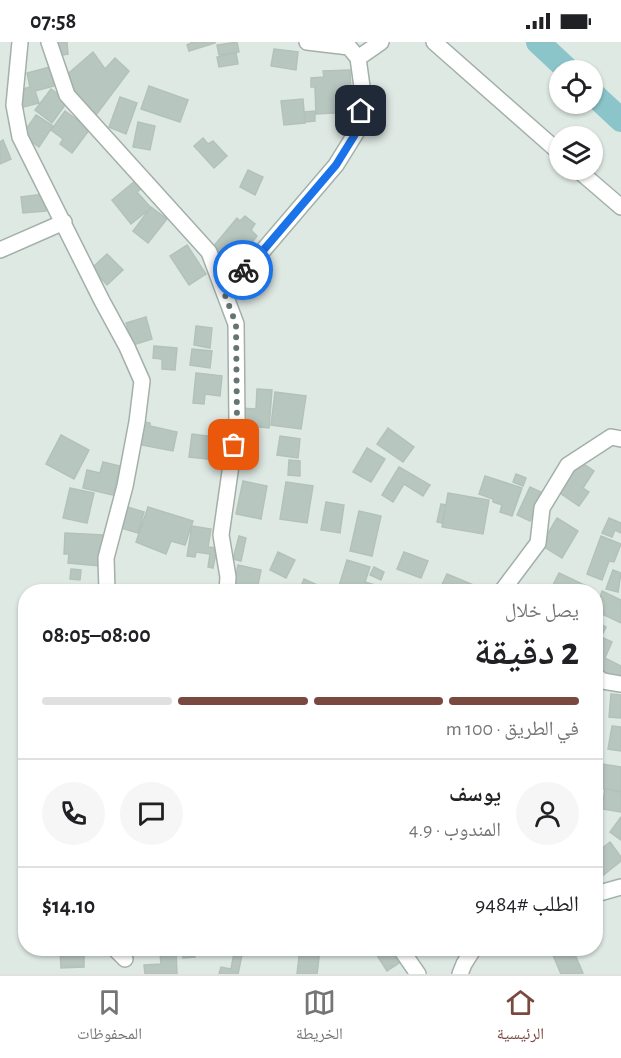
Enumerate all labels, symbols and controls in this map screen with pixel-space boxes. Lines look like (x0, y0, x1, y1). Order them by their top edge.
text: 07:58 (30, 10, 76, 32)
map controls (549, 60, 603, 180)
button: locate (549, 60, 603, 114)
pin (335, 85, 386, 136)
icon: home (344, 94, 377, 127)
button: layers (549, 126, 603, 180)
courier (213, 240, 273, 300)
icon: bike (227, 254, 260, 287)
pin (208, 419, 259, 470)
icon: bag (217, 428, 250, 461)
text: يصل خلال (505, 601, 579, 621)
text: 08:00–08:05 (42, 624, 151, 646)
text: 2 دقيقة (474, 633, 579, 672)
text: في الطريق · 100 m (446, 719, 579, 739)
button: phone (42, 782, 105, 845)
button: chat (120, 782, 183, 845)
button: person (516, 782, 579, 845)
text: يوسف (449, 783, 501, 805)
text: المندوب · 4.9 (409, 820, 501, 840)
text: الطلب #9484 (475, 893, 579, 915)
text: $14.10 (42, 895, 95, 917)
tab: المحفوظات (77, 986, 142, 1049)
tab: الخريطة (296, 986, 343, 1049)
tab: الرئيسية (497, 986, 544, 1049)

